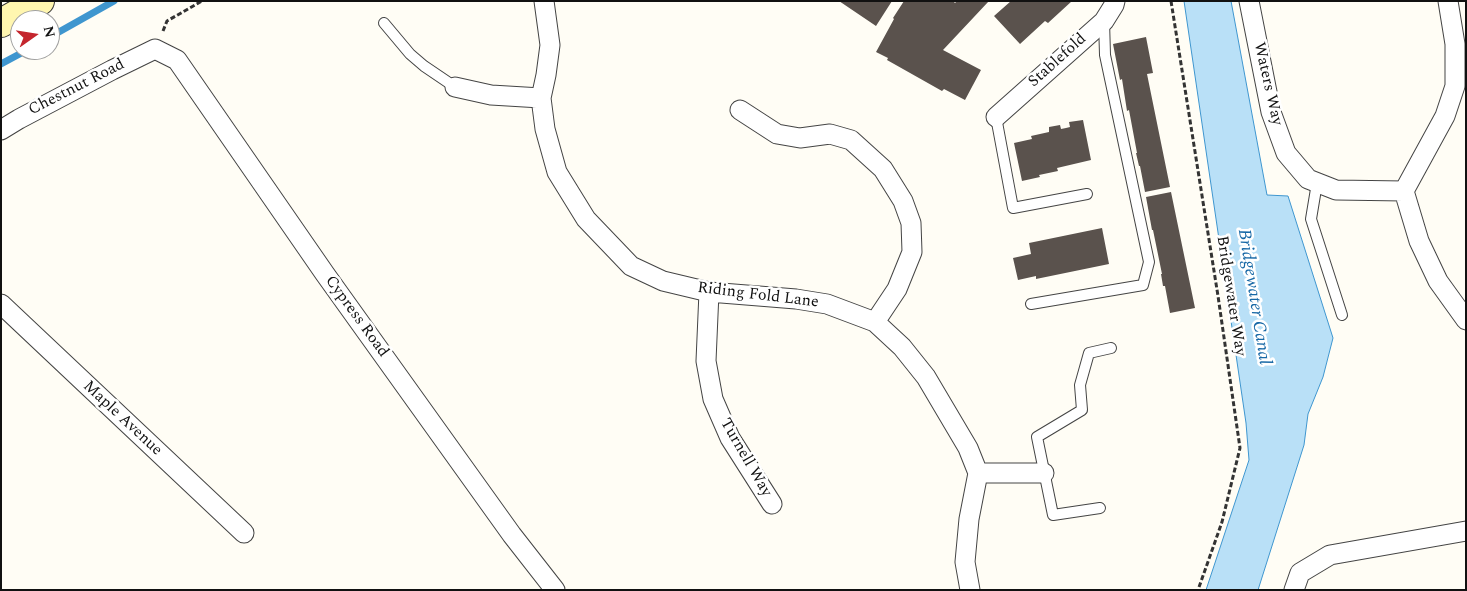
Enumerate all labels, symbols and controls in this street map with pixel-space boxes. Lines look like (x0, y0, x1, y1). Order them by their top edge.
north arrow (10, 10, 60, 60)
text: N (38, 24, 61, 40)
street label: Stablefold (1025, 30, 1091, 92)
street label: Waters Way (1248, 41, 1286, 127)
street label: Chestnut Road (26, 56, 128, 120)
water label: Bridgewater Canal (1232, 227, 1274, 367)
street label: Bridgewater Way (1211, 234, 1249, 358)
street label: Cypress Road (320, 272, 392, 362)
street label: Riding Fold Lane (696, 279, 820, 313)
street label: Maple Avenue (78, 377, 166, 461)
street label: Turnell Way (715, 415, 775, 501)

